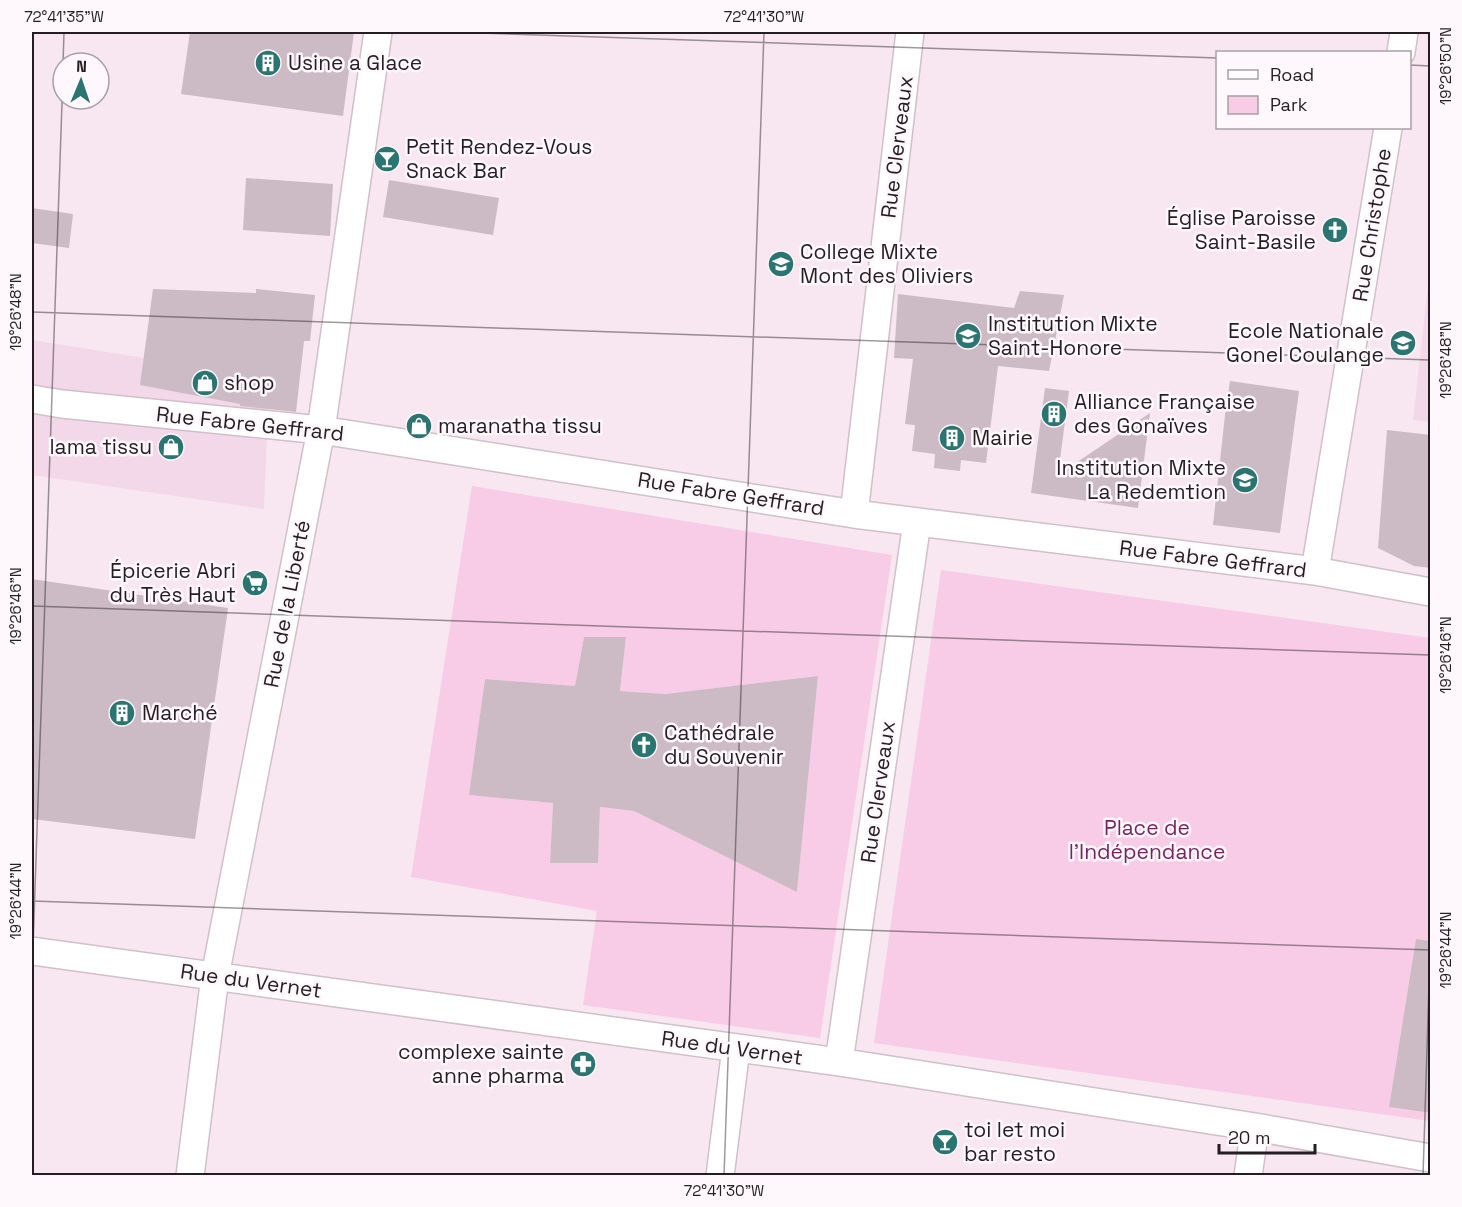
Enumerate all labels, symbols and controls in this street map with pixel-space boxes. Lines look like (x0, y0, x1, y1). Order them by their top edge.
text: 72°41'35"W (24, 7, 104, 26)
text: 72°41'30"W (724, 7, 804, 26)
text: 19°26'50"N (1436, 27, 1455, 105)
building icon: Usine a Glace (253, 48, 283, 78)
place label: Usine a Glace (288, 49, 422, 76)
north arrow (51, 51, 111, 111)
legend (1216, 51, 1411, 129)
text: N (76, 56, 87, 77)
text: Road (1270, 63, 1314, 86)
street label: Rue Clerveaux (874, 74, 919, 220)
text: Park (1270, 93, 1308, 116)
place label: Petit Rendez-Vous Snack Bar (406, 133, 592, 184)
bar icon: Petit Rendez-Vous Snack Bar (372, 144, 402, 174)
street label: Rue Christophe (1346, 146, 1397, 304)
place label: Église Paroisse Saint-Basile (1167, 204, 1316, 255)
church icon: Église Paroisse Saint-Basile (1320, 215, 1350, 245)
place label: College Mixte Mont des Oliviers (800, 238, 973, 289)
school or university icon: College Mixte Mont des Oliviers (766, 249, 796, 279)
text: 19°26'48"N (6, 273, 25, 351)
place label: Institution Mixte Saint-Honore (988, 310, 1158, 361)
place label: Ecole Nationale Gonel Coulange (1226, 317, 1384, 368)
school or university icon: Institution Mixte Saint-Honore (953, 321, 983, 351)
text: 19°26'48"N (1436, 321, 1455, 399)
school or university icon: Ecole Nationale Gonel Coulange (1388, 328, 1418, 358)
shop icon: shop (190, 368, 220, 398)
place label: shop (224, 369, 274, 396)
place label: Alliance Française des Gonaïves (1074, 388, 1255, 439)
building icon: Alliance Française des Gonaïves (1039, 399, 1069, 429)
street label: Rue Fabre Geffrard (155, 400, 345, 447)
shop icon: maranatha tissu (404, 411, 434, 441)
place label: maranatha tissu (438, 412, 602, 439)
building icon: Mairie (937, 423, 967, 453)
place label: Mairie (972, 424, 1033, 451)
shop icon: lama tissu (156, 432, 186, 462)
place label: lama tissu (49, 433, 152, 460)
place label: Institution Mixte La Redemtion (1056, 454, 1226, 505)
street label: Rue Fabre Geffrard (636, 465, 826, 522)
school or university icon: Institution Mixte La Redemtion (1230, 465, 1260, 495)
street label: Rue de la Liberté (257, 518, 316, 690)
street label: Rue Fabre Geffrard (1118, 534, 1308, 583)
place label: Épicerie Abri du Très Haut (109, 557, 236, 608)
text: 19°26'46"N (6, 567, 25, 645)
supermarket icon: Épicerie Abri du Très Haut (240, 568, 270, 598)
text: 19°26'46"N (1436, 616, 1455, 694)
building icon: Marché (107, 698, 137, 728)
place label: Marché (142, 699, 218, 726)
place label: Cathédrale du Souvenir (664, 719, 784, 770)
street label: Rue Clerveaux (854, 719, 901, 865)
church icon: Cathédrale du Souvenir (629, 730, 659, 760)
park label: Place de l'Indépendance (1069, 814, 1225, 865)
text: 19°26'44"N (6, 862, 25, 940)
text: 19°26'44"N (1436, 911, 1455, 989)
street label: Rue du Vernet (179, 957, 324, 1004)
street label: Rue du Vernet (660, 1024, 805, 1071)
place label: complexe sainte anne pharma (398, 1038, 564, 1089)
pharmacy icon: complexe sainte anne pharma (568, 1049, 598, 1079)
place label: toi let moi bar resto (964, 1116, 1065, 1167)
scale bar (1219, 1117, 1315, 1155)
text: 20 m (1228, 1126, 1271, 1149)
bar icon: toi let moi bar resto (930, 1127, 960, 1157)
text: 72°41'30"W (684, 1181, 764, 1200)

